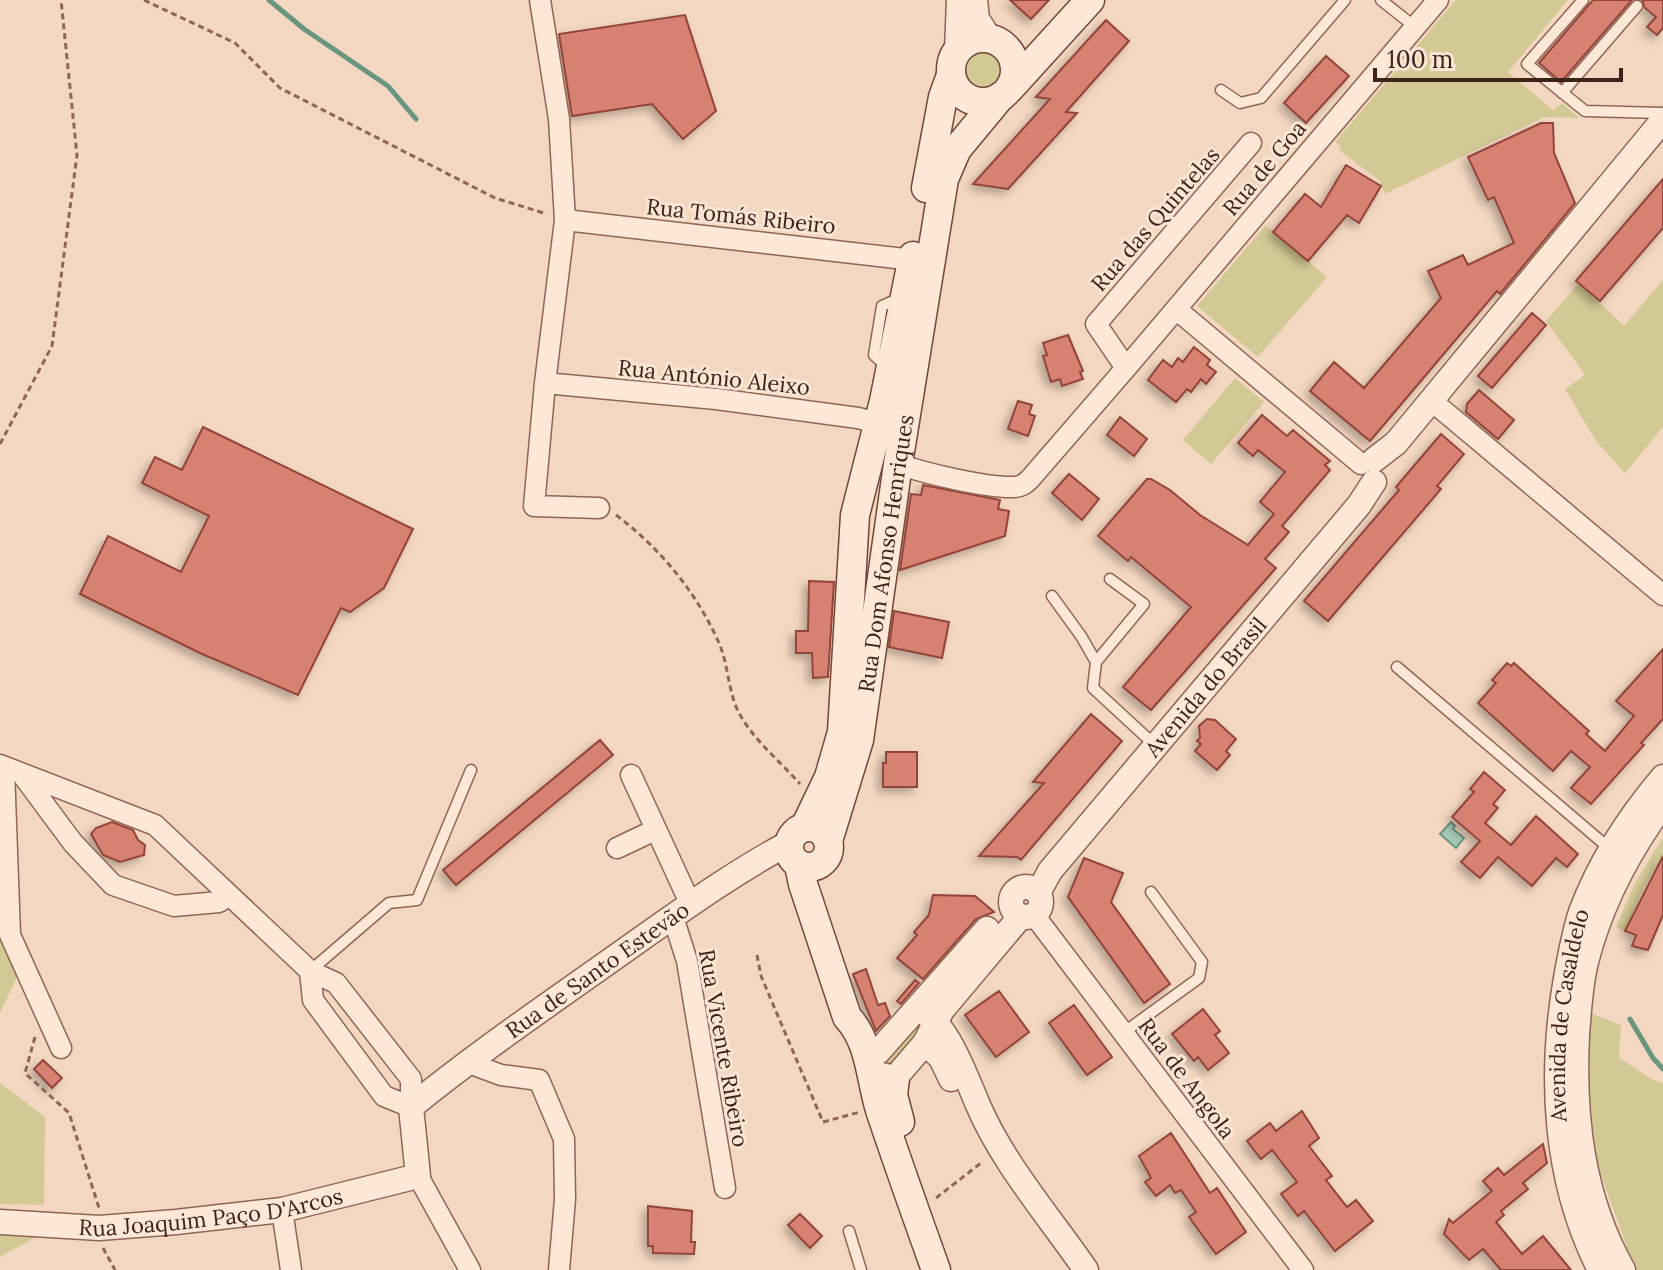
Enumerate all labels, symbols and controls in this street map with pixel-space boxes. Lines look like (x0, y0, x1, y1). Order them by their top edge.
scale bar (1375, 32, 1621, 82)
text: 100 m (1387, 44, 1453, 75)
street label: Rua de Goa (1216, 115, 1312, 221)
street label: Rua das Quintelas (1085, 141, 1225, 297)
street label: Rua Tomás Ribeiro (645, 192, 837, 240)
street label: Rua António Aleixo (617, 353, 811, 401)
street label: Rua Dom Afonso Henriques (852, 412, 920, 694)
street label: Avenida do Brasil (1138, 611, 1272, 763)
street label: Rua de Santo Estevão (500, 895, 695, 1044)
street label: Avenida de Casaldelo (1543, 905, 1595, 1124)
street label: Rua Vicente Ribeiro (693, 947, 755, 1149)
street label: Rua de Angola (1132, 1012, 1242, 1144)
street label: Rua Joaquim Paço D'Arcos (78, 1181, 346, 1242)

